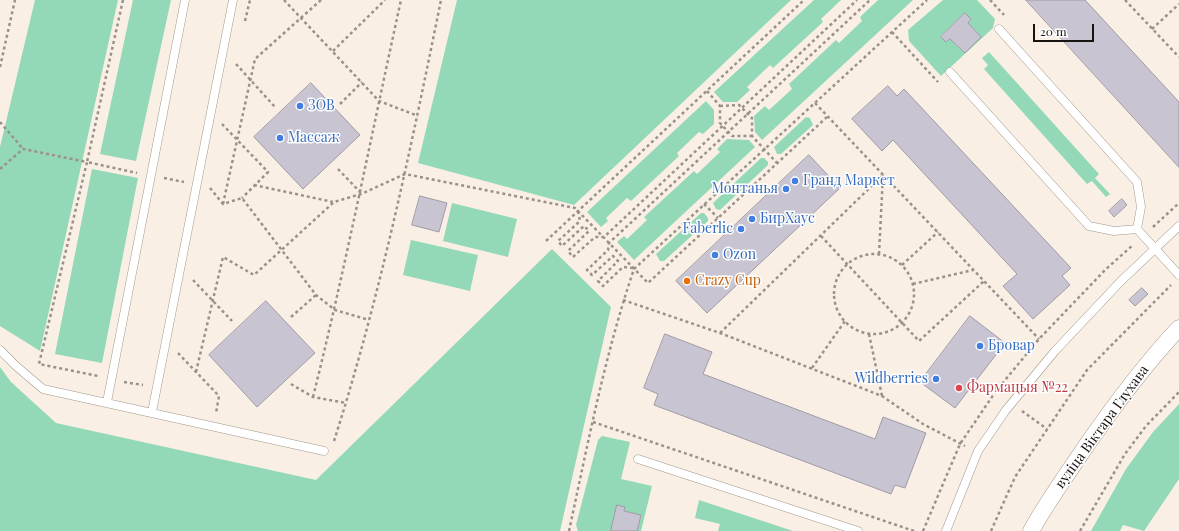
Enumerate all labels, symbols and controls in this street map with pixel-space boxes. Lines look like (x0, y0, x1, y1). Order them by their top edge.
scale bar (1035, 16, 1096, 42)
text: 20 m (1040, 23, 1067, 39)
place label: ЗОВ (308, 98, 335, 114)
marker: ЗОВ (295, 101, 305, 111)
place label: Массаж (288, 130, 339, 146)
marker: Массаж (275, 133, 285, 143)
place label: Гранд Маркет (803, 173, 895, 189)
marker: Гранд Маркет (790, 176, 800, 186)
place label: Монтанья (712, 181, 778, 197)
marker: Монтанья (781, 184, 791, 194)
place label: БирХаус (760, 211, 815, 227)
marker: БирХаус (747, 214, 757, 224)
place label: Faberlic (682, 221, 733, 237)
marker: Faberlic (736, 224, 746, 234)
place label: Ozon (723, 247, 756, 263)
marker: Ozon (710, 250, 720, 260)
place label: Crazy Cup (695, 273, 761, 289)
marker: Crazy Cup (682, 276, 692, 286)
place label: Бровар (988, 338, 1035, 354)
marker: Бровар (975, 341, 985, 351)
street label: вуліца Віктара Глухава (1052, 362, 1152, 492)
place label: Wildberries (855, 371, 928, 387)
marker: Wildberries (931, 374, 941, 384)
place label: Фармацыя №22 (967, 380, 1068, 396)
marker: Фармацыя №22 (954, 383, 964, 393)

